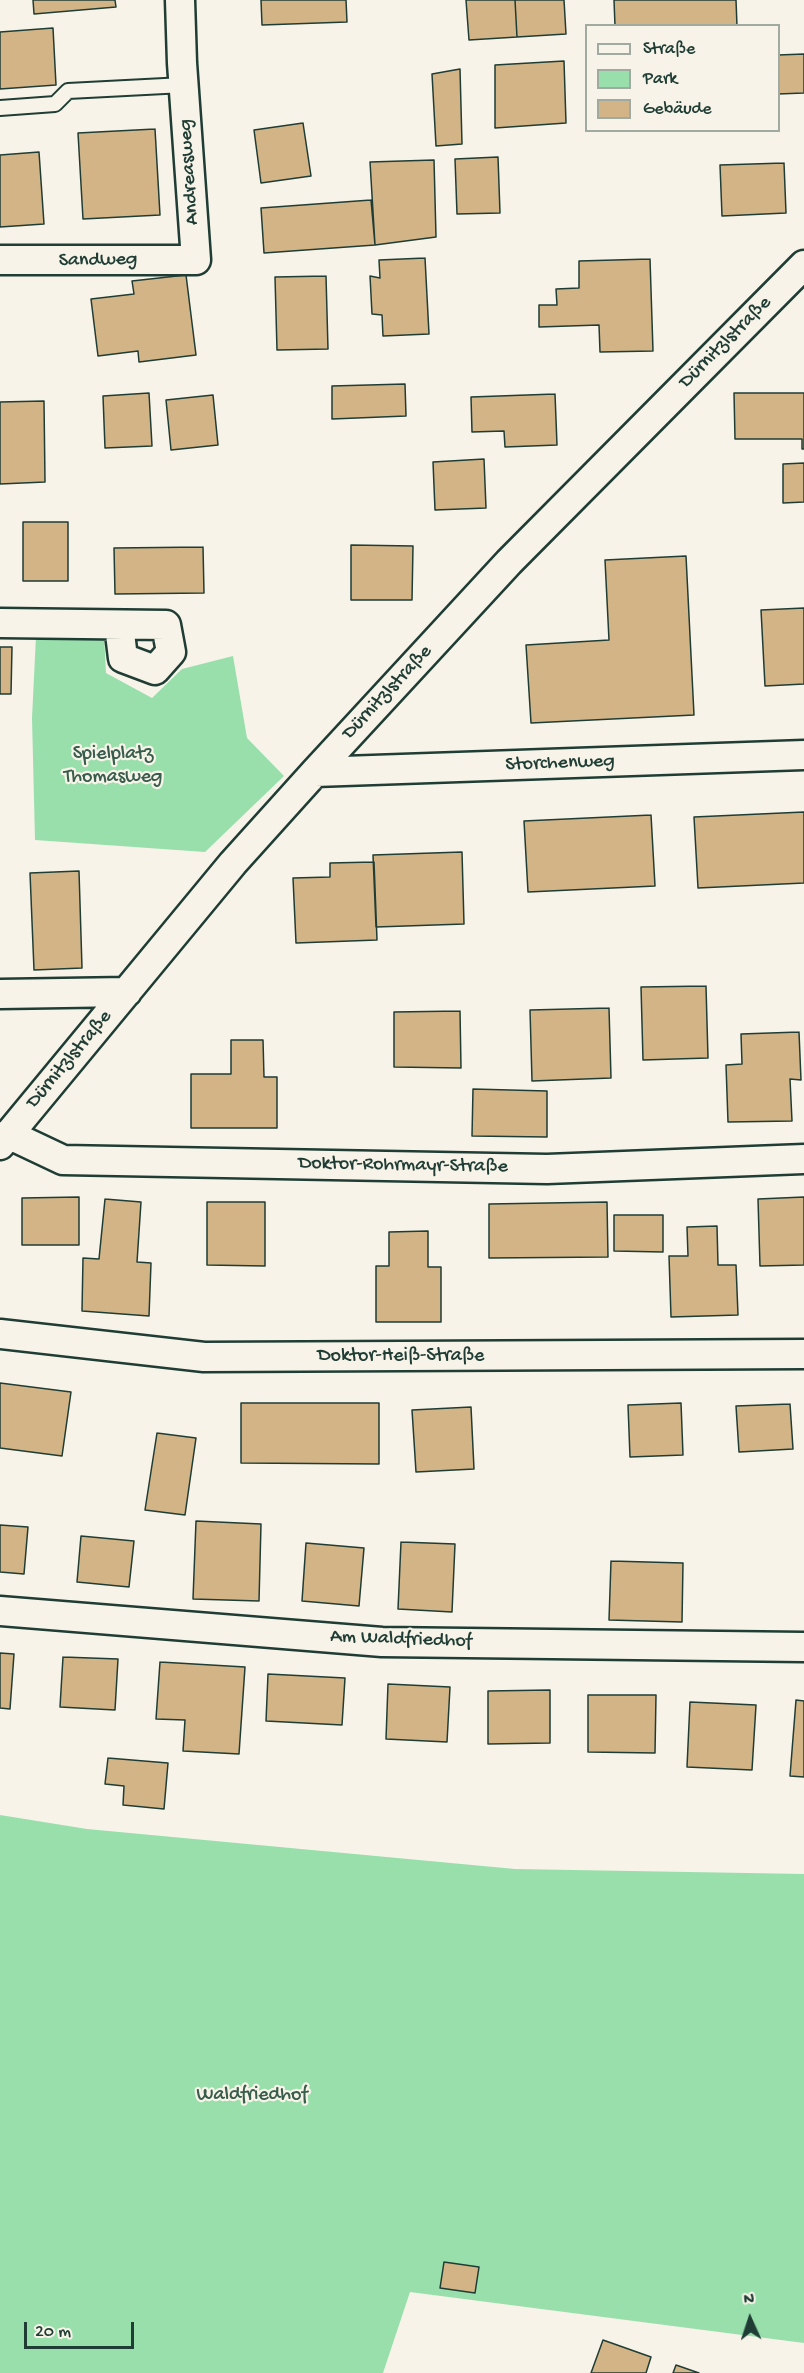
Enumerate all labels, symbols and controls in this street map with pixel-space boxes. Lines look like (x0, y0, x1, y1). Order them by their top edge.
legend (585, 24, 780, 132)
text: Straße (643, 39, 695, 60)
text: Park (643, 69, 677, 90)
text: Gebäude (643, 99, 711, 120)
street label: Andreasweg (174, 118, 206, 226)
street label: Sandweg (58, 248, 138, 274)
street label: Dürnitzlstraße (675, 292, 777, 394)
street label: Dürnitzlstraße (338, 641, 438, 745)
park label: Spielplatz Thomasweg (64, 743, 162, 790)
street label: Storchenweg (505, 750, 615, 778)
street label: Dürnitzlstraße (22, 1006, 118, 1114)
street label: Doktor-Rohrmayr-Straße (298, 1152, 508, 1180)
street label: Doktor-Heiß-Straße (318, 1345, 484, 1369)
street label: Am Waldfriedhof (330, 1626, 472, 1654)
park label: Waldfriedhof (196, 2084, 308, 2108)
north arrow (720, 2289, 780, 2349)
text: N (743, 2291, 755, 2310)
scale bar (27, 2310, 136, 2348)
text: 20 m (35, 2322, 71, 2343)

